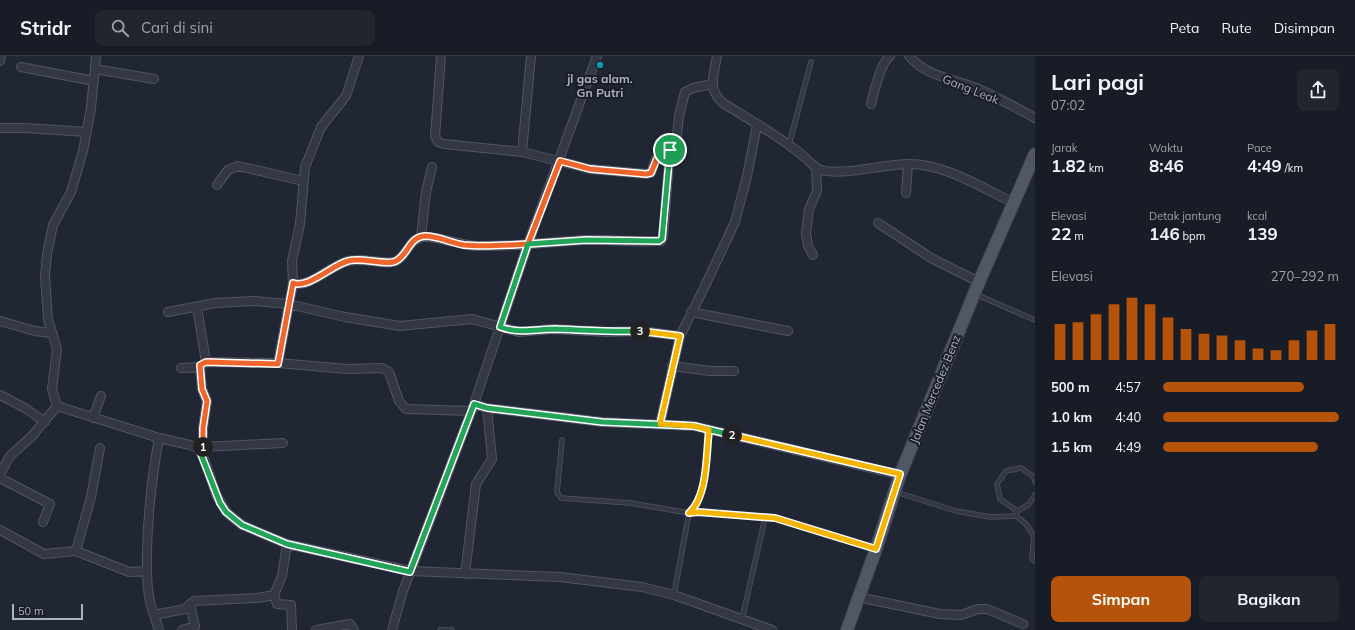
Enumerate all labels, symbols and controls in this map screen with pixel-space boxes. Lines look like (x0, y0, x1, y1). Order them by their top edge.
search box (95, 10, 375, 46)
text: Stridr (20, 16, 71, 40)
icon: search (109, 17, 131, 39)
text: Cari di sini (141, 18, 213, 37)
text: Peta (1170, 19, 1199, 37)
text: Rute (1221, 19, 1252, 37)
text: Disimpan (1274, 19, 1335, 37)
marker: jl gas alam. Gn Putri (595, 60, 605, 70)
text: Lari pagi (1051, 68, 1144, 96)
button: share (1297, 69, 1339, 111)
place label: jl gas alam. Gn Putri (566, 71, 633, 100)
street label: Gang Leak (940, 71, 1002, 107)
text: 07:02 (1051, 97, 1085, 113)
pin (653, 133, 687, 167)
icon: arrive (659, 139, 681, 161)
text: Jarak (1051, 141, 1077, 155)
text: Waktu (1149, 141, 1183, 155)
text: Pace (1247, 141, 1272, 155)
text: 1.82 (1051, 155, 1086, 176)
text: 8:46 (1149, 155, 1184, 176)
text: 4:49 (1247, 155, 1282, 176)
text: km (1086, 161, 1104, 175)
text: /km (1282, 161, 1303, 175)
text: Elevasi (1051, 209, 1086, 223)
text: Detak jantung (1149, 209, 1221, 223)
text: kcal (1247, 209, 1267, 223)
text: 22 (1051, 223, 1071, 244)
text: 146 (1149, 223, 1180, 244)
text: 139 (1247, 223, 1278, 244)
text: m (1071, 229, 1084, 243)
text: bpm (1180, 229, 1205, 243)
text: Elevasi (1051, 268, 1093, 284)
text: 270–292 m (1271, 268, 1339, 284)
pin: 3 (630, 321, 650, 341)
text: 3 (637, 324, 643, 338)
street label: Jalan Mercedez Benz (906, 332, 964, 446)
text: 500 m (1051, 379, 1090, 395)
text: 4:57 (1115, 379, 1141, 395)
text: 1.0 km (1051, 409, 1092, 425)
text: 4:40 (1115, 409, 1141, 425)
pin: 2 (722, 425, 742, 445)
text: 2 (729, 428, 735, 442)
pin: 1 (193, 437, 213, 457)
text: 1.5 km (1051, 439, 1092, 455)
text: 4:49 (1115, 439, 1141, 455)
text: 1 (200, 440, 206, 454)
button: Simpan (1051, 576, 1191, 622)
button: Bagikan (1199, 576, 1339, 622)
scale bar (12, 602, 83, 621)
text: 50 m (18, 604, 44, 618)

